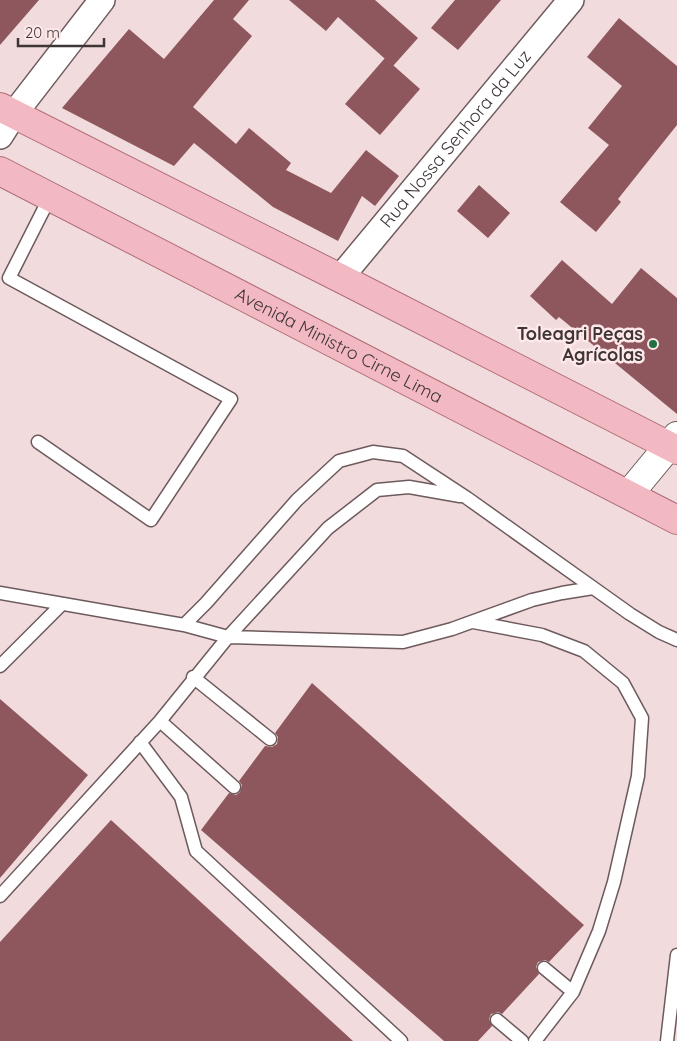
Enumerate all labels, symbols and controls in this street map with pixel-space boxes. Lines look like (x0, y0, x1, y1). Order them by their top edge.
scale bar (18, 15, 104, 47)
text: 20 m (25, 23, 60, 42)
street label: Rua Nossa Senhora da Luz (375, 45, 536, 232)
street label: Avenida Ministro Cirne Lima (231, 282, 447, 408)
place label: Toleagri Peças Agrícolas (517, 322, 643, 366)
marker: Toleagri Peças Agrícolas (647, 338, 659, 350)

